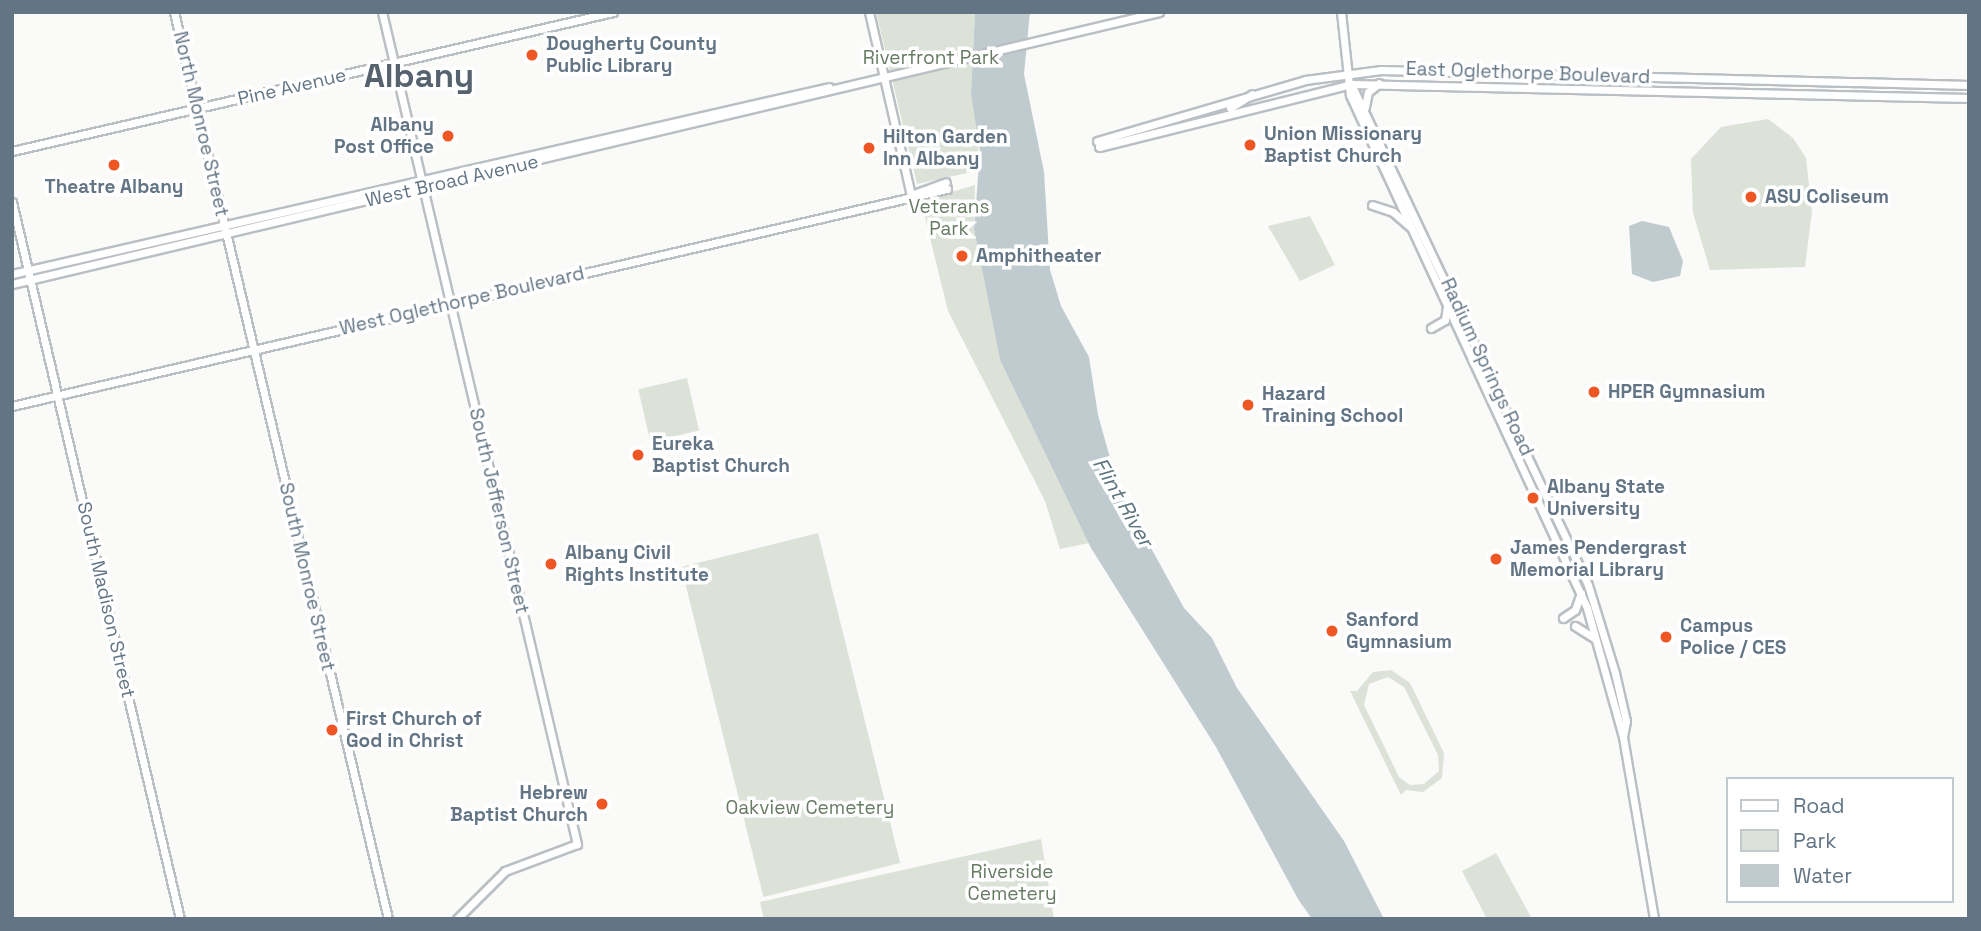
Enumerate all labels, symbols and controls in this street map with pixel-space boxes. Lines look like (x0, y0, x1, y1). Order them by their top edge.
street label: North Monroe Street (169, 29, 233, 219)
place label: Dougherty County Public Library (546, 33, 717, 77)
marker: Dougherty County Public Library (524, 47, 540, 63)
park label: Riverfront Park (863, 47, 999, 69)
district label: Albany (364, 57, 474, 97)
street label: East Oglethorpe Boulevard (1405, 57, 1651, 89)
street label: Pine Avenue (235, 63, 349, 111)
place label: Albany Post Office (334, 114, 434, 158)
place label: Union Missionary Baptist Church (1264, 123, 1422, 167)
place label: Hilton Garden Inn Albany (883, 126, 1008, 170)
marker: Albany Post Office (440, 128, 456, 144)
marker: Union Missionary Baptist Church (1242, 137, 1258, 153)
marker: Hilton Garden Inn Albany (861, 140, 877, 156)
street label: West Broad Avenue (363, 150, 541, 212)
marker: Theatre Albany (106, 157, 122, 173)
place label: Theatre Albany (44, 176, 184, 198)
place label: ASU Coliseum (1765, 186, 1889, 208)
marker: ASU Coliseum (1743, 189, 1759, 205)
park label: Veterans Park (908, 196, 990, 240)
place label: Amphitheater (976, 245, 1102, 267)
marker: Amphitheater (954, 248, 970, 264)
street label: West Oglethorpe Boulevard (337, 262, 587, 340)
street label: Radium Springs Road (1436, 275, 1538, 459)
place label: HPER Gymnasium (1608, 381, 1765, 403)
place label: Hazard Training School (1262, 383, 1403, 427)
marker: HPER Gymnasium (1586, 384, 1602, 400)
marker: Hazard Training School (1240, 397, 1256, 413)
street label: South Jefferson Street (464, 406, 534, 616)
place label: Eureka Baptist Church (652, 433, 790, 477)
marker: Eureka Baptist Church (630, 447, 646, 463)
water label: Flint River (1087, 453, 1159, 551)
place label: Albany State University (1547, 476, 1665, 520)
street label: South Monroe Street (274, 480, 340, 674)
marker: Albany State University (1525, 490, 1541, 506)
street label: South Madison Street (72, 500, 140, 700)
place label: James Pendergrast Memorial Library (1510, 537, 1687, 581)
place label: Albany Civil Rights Institute (565, 542, 709, 586)
marker: James Pendergrast Memorial Library (1488, 551, 1504, 567)
marker: Albany Civil Rights Institute (543, 556, 559, 572)
place label: Sanford Gymnasium (1346, 609, 1452, 653)
place label: Campus Police / CES (1680, 615, 1786, 659)
marker: Sanford Gymnasium (1324, 623, 1340, 639)
marker: Campus Police / CES (1658, 629, 1674, 645)
place label: First Church of God in Christ (346, 708, 482, 752)
marker: First Church of God in Christ (324, 722, 340, 738)
legend (1726, 777, 1953, 903)
place label: Hebrew Baptist Church (450, 782, 588, 826)
text: Road (1793, 792, 1845, 819)
marker: Hebrew Baptist Church (594, 796, 610, 812)
park label: Oakview Cemetery (725, 797, 895, 819)
text: Park (1793, 827, 1837, 854)
park label: Riverside Cemetery (967, 861, 1057, 905)
text: Water (1793, 862, 1852, 889)

